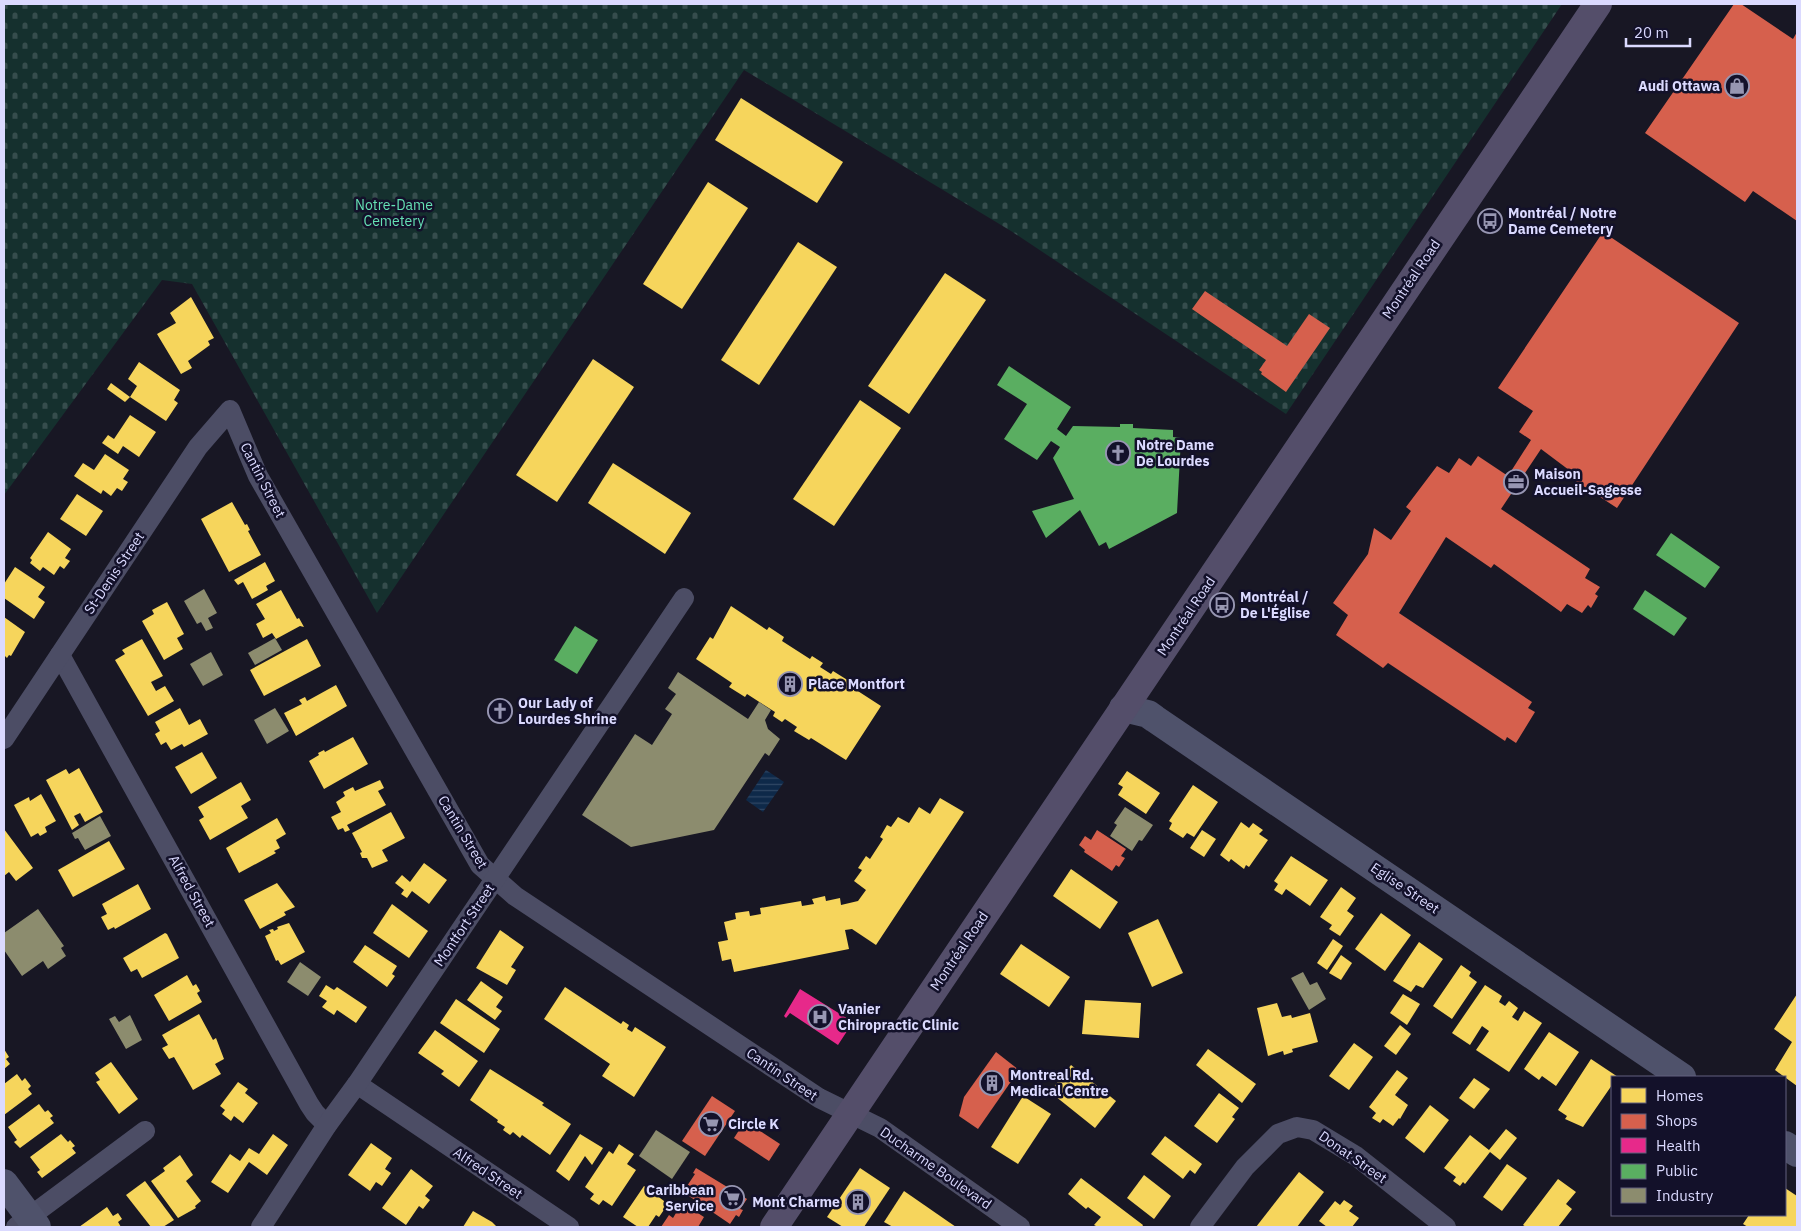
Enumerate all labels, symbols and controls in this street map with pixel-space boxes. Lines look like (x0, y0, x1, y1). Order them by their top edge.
scale bar (1626, 15, 1690, 47)
text: 20 m (1634, 23, 1669, 42)
shop icon: Audi Ottawa (1724, 73, 1750, 99)
place label: Audi Ottawa (1638, 77, 1720, 95)
park label: Notre-Dame Cemetery (355, 196, 433, 230)
place label: Montréal / Notre Dame Cemetery (1508, 204, 1617, 238)
bus stop icon: Montréal / Notre Dame Cemetery (1477, 208, 1503, 234)
street label: Montréal Road (1378, 236, 1444, 322)
place label: Notre Dame De Lourdes (1136, 436, 1214, 470)
street label: Cantin Street (236, 439, 290, 521)
church icon: Notre Dame De Lourdes (1105, 440, 1131, 466)
place label: Maison Accueil-Sagesse (1534, 465, 1642, 499)
office icon: Maison Accueil-Sagesse (1503, 469, 1529, 495)
street label: St-Denis Street (80, 528, 148, 618)
street label: Montréal Road (1153, 573, 1219, 659)
place label: Montréal / De L'Église (1240, 588, 1310, 622)
bus stop icon: Montréal / De L'Église (1209, 592, 1235, 618)
building icon: Place Montfort (777, 671, 803, 697)
place label: Place Montfort (808, 675, 905, 693)
place label: Our Lady of Lourdes Shrine (518, 694, 617, 728)
church icon: Our Lady of Lourdes Shrine (487, 698, 513, 724)
street label: Cantin Street (434, 792, 492, 872)
street label: Alfred Street (165, 852, 219, 930)
street label: Eglise Street (1367, 858, 1443, 918)
street label: Montfort Street (430, 880, 498, 970)
street label: Montréal Road (926, 908, 992, 994)
place label: Vanier Chiropractic Clinic (838, 1000, 959, 1034)
hospital icon: Vanier Chiropractic Clinic (807, 1004, 833, 1030)
street label: Cantin Street (743, 1044, 821, 1104)
place label: Montreal Rd. Medical Centre (1010, 1066, 1109, 1100)
building icon: Montreal Rd. Medical Centre (979, 1070, 1005, 1096)
legend (1611, 1076, 1786, 1216)
text: Homes (1656, 1086, 1704, 1105)
supermarket icon: Circle K (698, 1111, 724, 1137)
text: Shops (1656, 1111, 1698, 1130)
place label: Circle K (728, 1115, 779, 1133)
street label: Ducharme Boulevard (877, 1123, 995, 1213)
street label: Donat Street (1315, 1127, 1391, 1187)
text: Health (1656, 1136, 1701, 1155)
street label: Alfred Street (450, 1143, 526, 1203)
text: Public (1656, 1161, 1698, 1180)
place label: Caribbean Service (646, 1181, 714, 1215)
supermarket icon: Caribbean Service (719, 1185, 745, 1211)
text: Industry (1656, 1186, 1714, 1205)
building icon: Mont Charme (845, 1189, 871, 1215)
place label: Mont Charme (752, 1193, 840, 1211)

